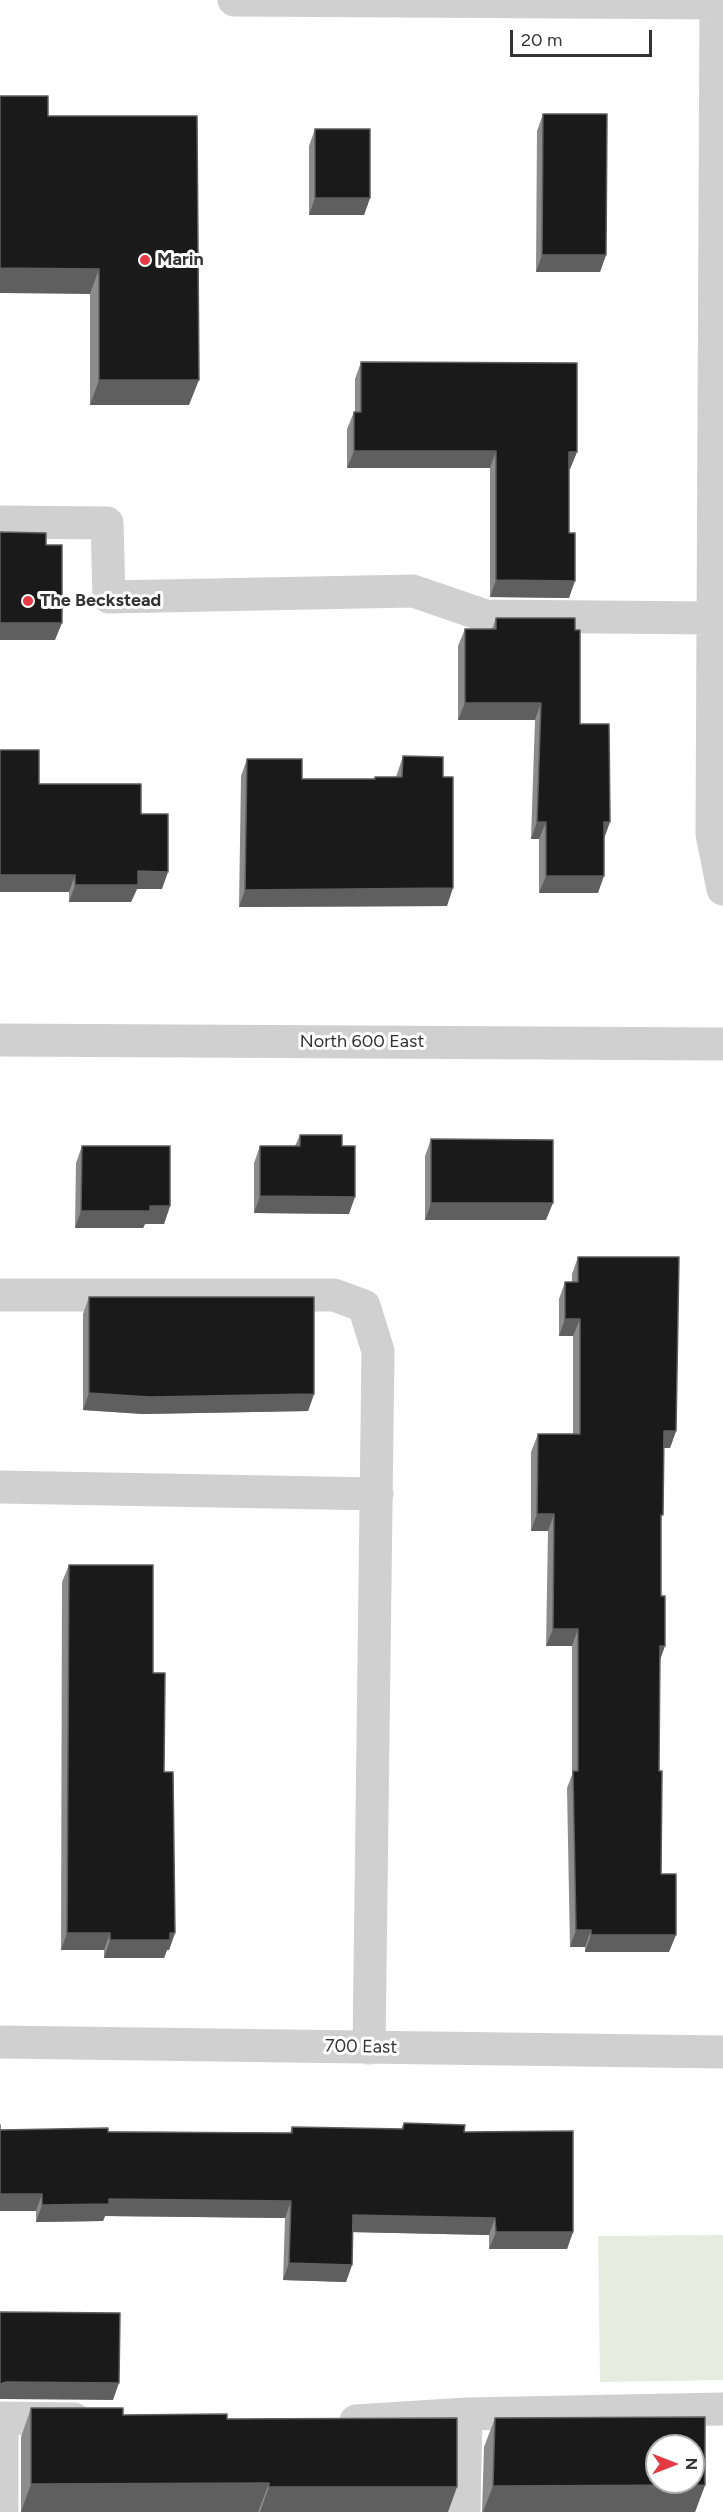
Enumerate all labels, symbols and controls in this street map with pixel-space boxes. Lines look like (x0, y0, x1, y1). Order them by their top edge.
scale bar (513, 18, 656, 56)
text: 20 m (521, 29, 562, 51)
place label: Marin (157, 249, 204, 271)
marker: Marin (138, 253, 152, 267)
place label: The Beckstead (40, 590, 161, 612)
marker: The Beckstead (21, 594, 35, 608)
street label: North 600 East (300, 1031, 424, 1053)
street label: 700 East (325, 2036, 397, 2058)
north arrow (645, 2434, 705, 2494)
text: N (682, 2458, 701, 2470)

